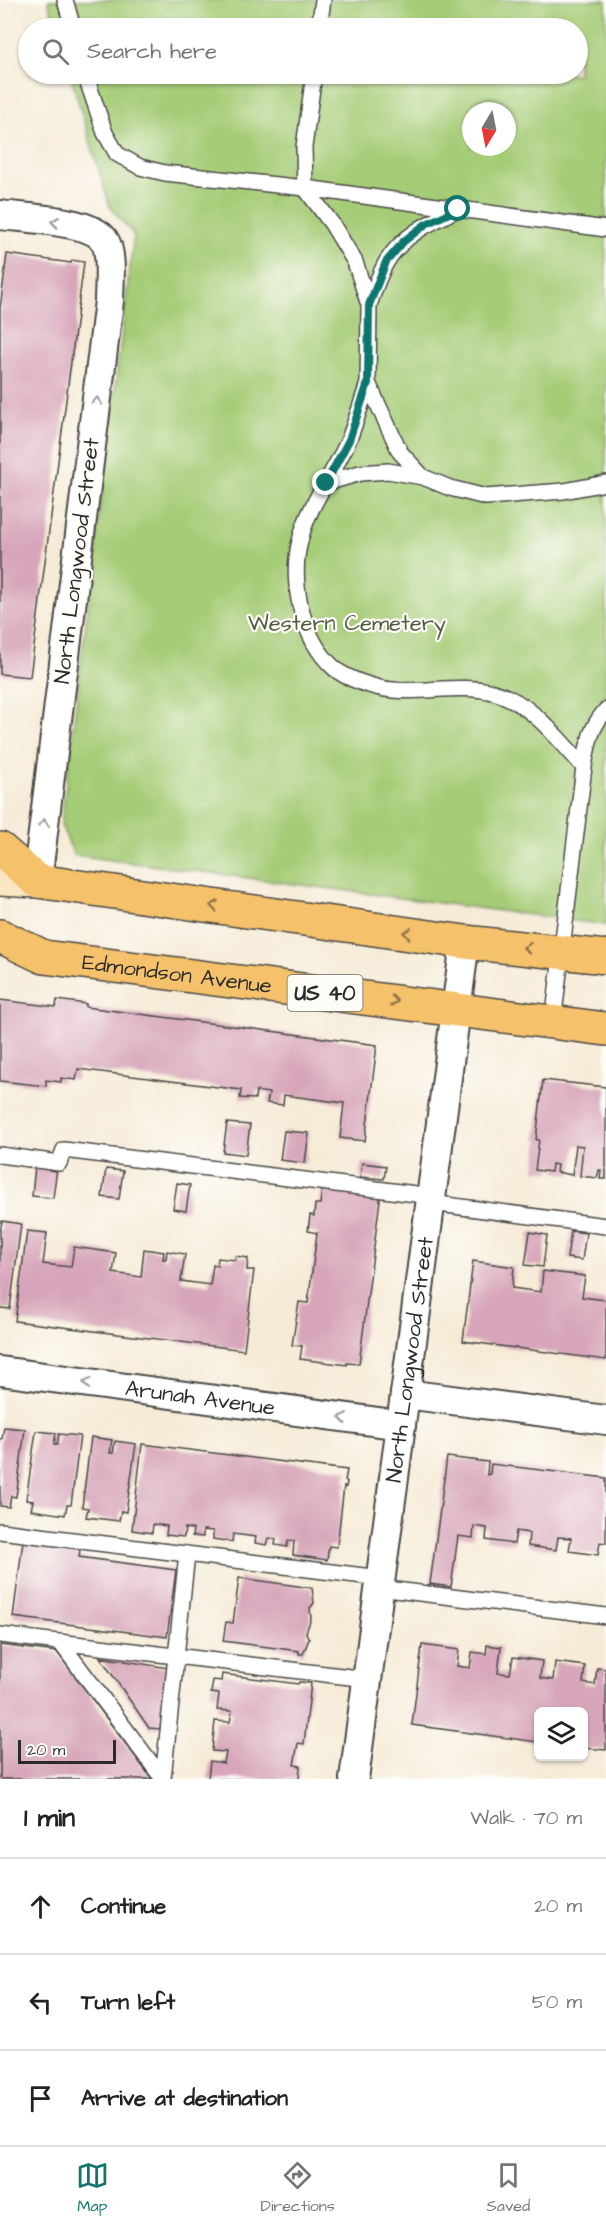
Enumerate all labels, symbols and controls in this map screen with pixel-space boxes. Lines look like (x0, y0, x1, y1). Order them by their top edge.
search box (18, 18, 588, 84)
icon: search (39, 35, 72, 68)
text: Search here (87, 36, 217, 67)
north arrow (462, 102, 516, 156)
route start (444, 195, 470, 221)
one-way arrow (51, 216, 60, 229)
one-way arrow (90, 396, 102, 405)
street label: North Longwood Street (47, 436, 108, 686)
route end (312, 469, 338, 495)
park label: Western Cemetery (248, 608, 446, 640)
one-way arrow (38, 819, 50, 828)
one-way arrow (210, 901, 219, 913)
one-way arrow (403, 928, 412, 940)
one-way arrow (522, 942, 532, 955)
street label: Edmondson Avenue (81, 947, 274, 1002)
road number: US 40 (288, 975, 362, 1011)
one-way arrow (389, 995, 398, 1007)
street label: North Longwood Street (378, 1235, 441, 1484)
street label: Arunah Avenue (123, 1373, 277, 1423)
one-way arrow (83, 1378, 92, 1390)
one-way arrow (338, 1412, 348, 1424)
map controls (534, 1707, 588, 1761)
button: layers (534, 1707, 588, 1761)
scale bar (18, 1737, 116, 1764)
text: 20 m (27, 1739, 65, 1761)
text: 1 min (24, 1800, 75, 1836)
text: Walk · 70 m (470, 1804, 582, 1832)
icon: ahead (24, 1890, 57, 1923)
text: Continue (81, 1891, 166, 1922)
text: 20 m (534, 1892, 582, 1920)
icon: left (24, 1986, 57, 2019)
text: Turn left (81, 1987, 175, 2018)
text: 50 m (532, 1988, 582, 2016)
icon: arrive (24, 2082, 57, 2115)
text: Arrive at destination (81, 2083, 288, 2114)
tab: Map (76, 2159, 109, 2217)
tab: Directions (261, 2159, 335, 2217)
tab: Saved (487, 2159, 530, 2217)

